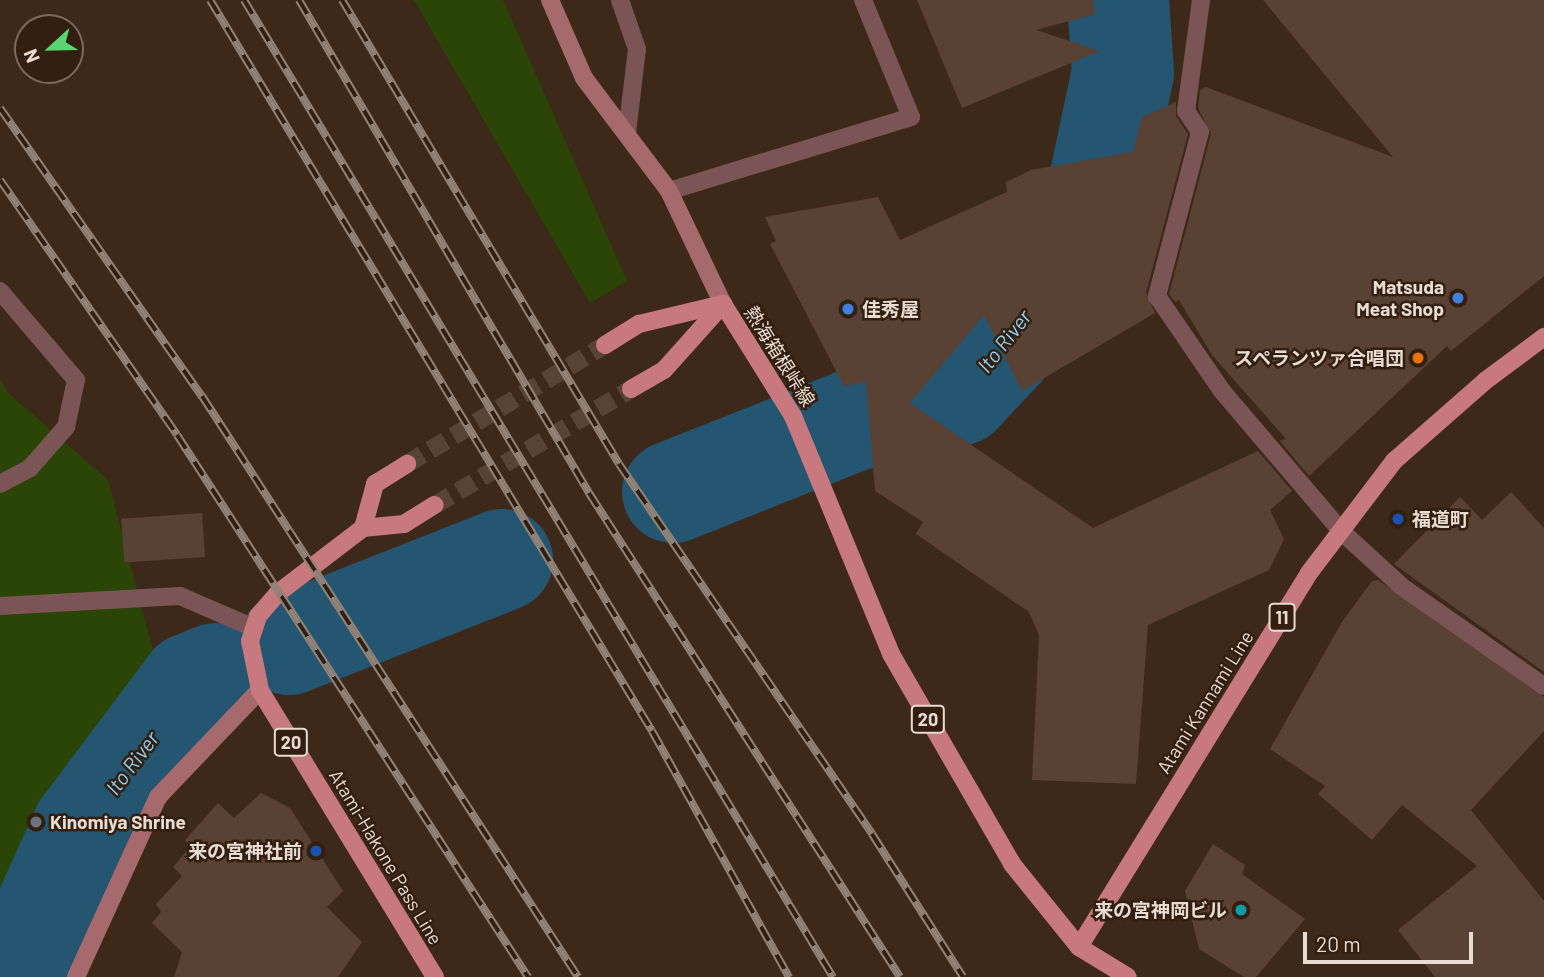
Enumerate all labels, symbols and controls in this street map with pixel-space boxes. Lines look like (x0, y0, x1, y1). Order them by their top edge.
north arrow (14, 14, 84, 84)
text: N (18, 46, 44, 66)
place label: Matsuda Meat Shop (1356, 276, 1444, 320)
marker: Matsuda Meat Shop (1450, 290, 1466, 306)
place label: 佳秀屋 (862, 298, 919, 320)
marker: 佳秀屋 (840, 301, 856, 317)
street label: 熱海箱根峠線 (740, 302, 820, 410)
water label: Ito River (972, 305, 1036, 377)
place label: スペランツァ合唱団 (1233, 347, 1404, 369)
marker: スペランツァ合唱団 (1410, 350, 1426, 366)
place label: 福道町 (1412, 508, 1469, 530)
marker: 福道町 (1390, 511, 1406, 527)
road number: 11 (1268, 602, 1296, 632)
street label: Atami Kannami Line (1152, 626, 1258, 778)
road number: 20 (911, 704, 946, 734)
water label: Ito River (100, 726, 164, 800)
road number: 20 (274, 728, 308, 756)
street label: Atami-Hakone Pass Line (325, 765, 447, 949)
place label: Kinomiya Shrine (50, 811, 186, 833)
marker: Kinomiya Shrine (28, 814, 44, 830)
place label: 来の宮神社前 (188, 840, 302, 862)
marker: 来の宮神社前 (308, 843, 324, 859)
place label: 来の宮神岡ビル (1094, 899, 1227, 921)
marker: 来の宮神岡ビル (1233, 902, 1249, 918)
scale bar (1306, 918, 1476, 962)
text: 20 m (1316, 931, 1361, 956)

